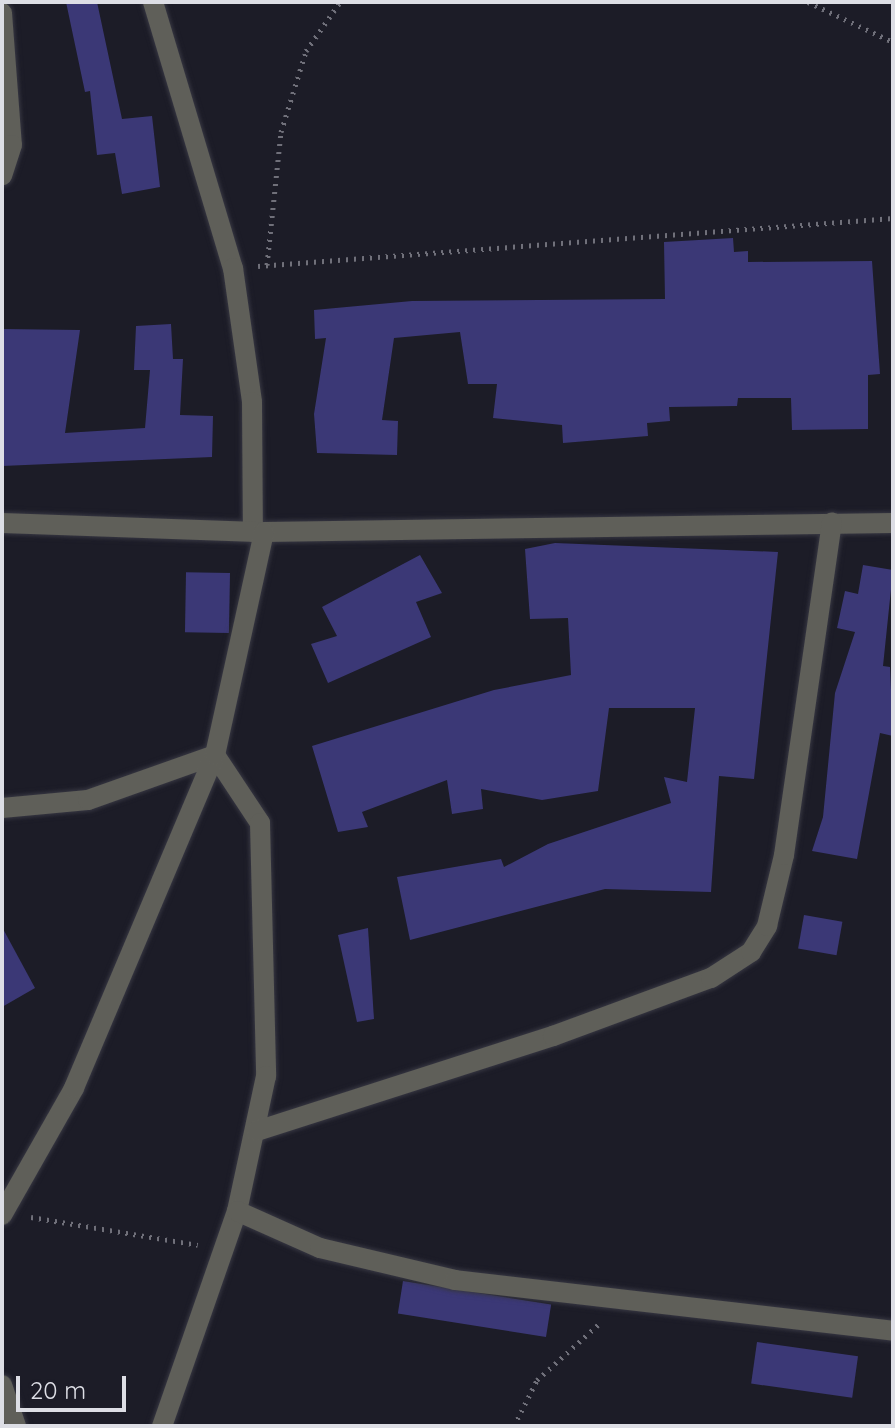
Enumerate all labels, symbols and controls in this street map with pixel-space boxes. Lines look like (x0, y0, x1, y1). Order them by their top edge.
scale bar (20, 1360, 130, 1410)
text: 20 m (30, 1375, 86, 1405)

